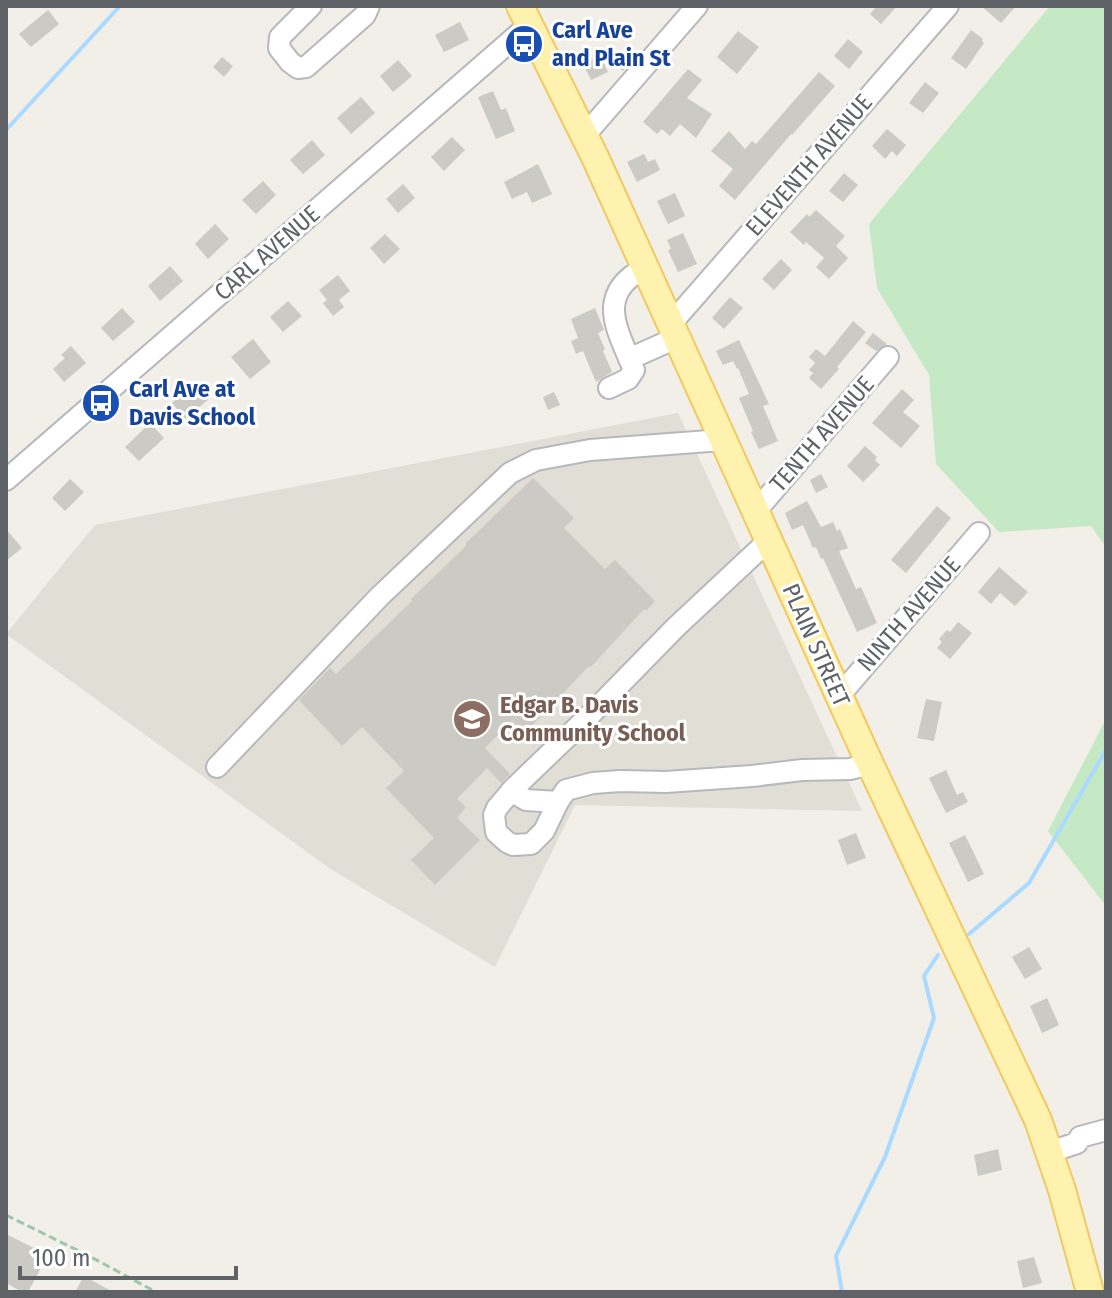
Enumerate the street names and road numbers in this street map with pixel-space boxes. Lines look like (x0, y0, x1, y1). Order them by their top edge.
street label: ELEVENTH AVENUE (740, 89, 878, 241)
street label: CARL AVENUE (209, 200, 325, 306)
street label: TENTH AVENUE (764, 370, 880, 498)
street label: NINTH AVENUE (852, 551, 966, 677)
street label: PLAIN STREET (776, 579, 856, 711)

